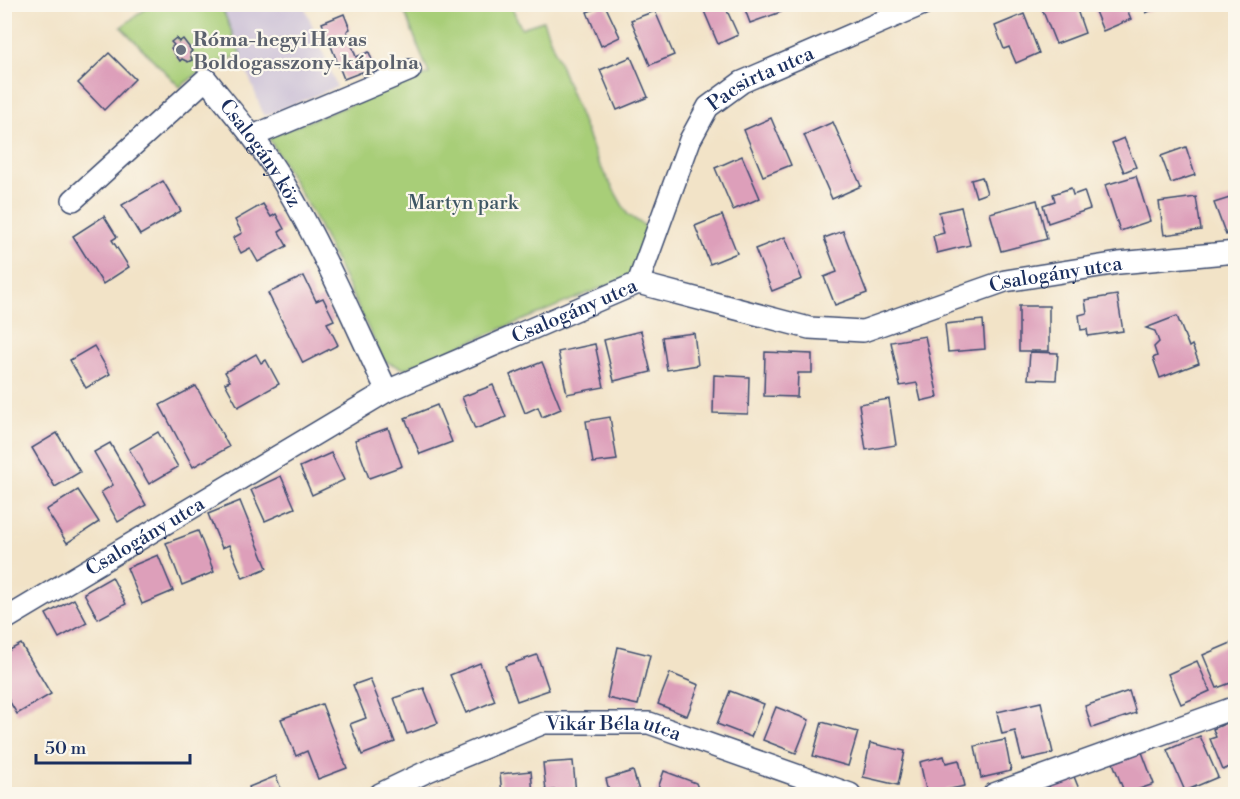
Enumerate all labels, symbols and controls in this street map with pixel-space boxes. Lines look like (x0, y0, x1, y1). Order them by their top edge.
place label: Róma-hegyi Havas Boldogasszony-kápolna (193, 28, 419, 76)
street label: Pacsirta utca (703, 41, 819, 117)
marker: Róma-hegyi Havas Boldogasszony-kápolna (174, 43, 188, 57)
street label: Csalogány köz (213, 94, 306, 212)
park label: Martyn park (408, 191, 520, 216)
street label: Csalogány utca (986, 252, 1125, 300)
street label: Csalogány utca (508, 273, 642, 350)
street label: Csalogány utca (81, 491, 210, 582)
street label: Vikár Béla utca (545, 711, 685, 748)
scale bar (36, 727, 190, 765)
text: 50 m (45, 737, 87, 760)

